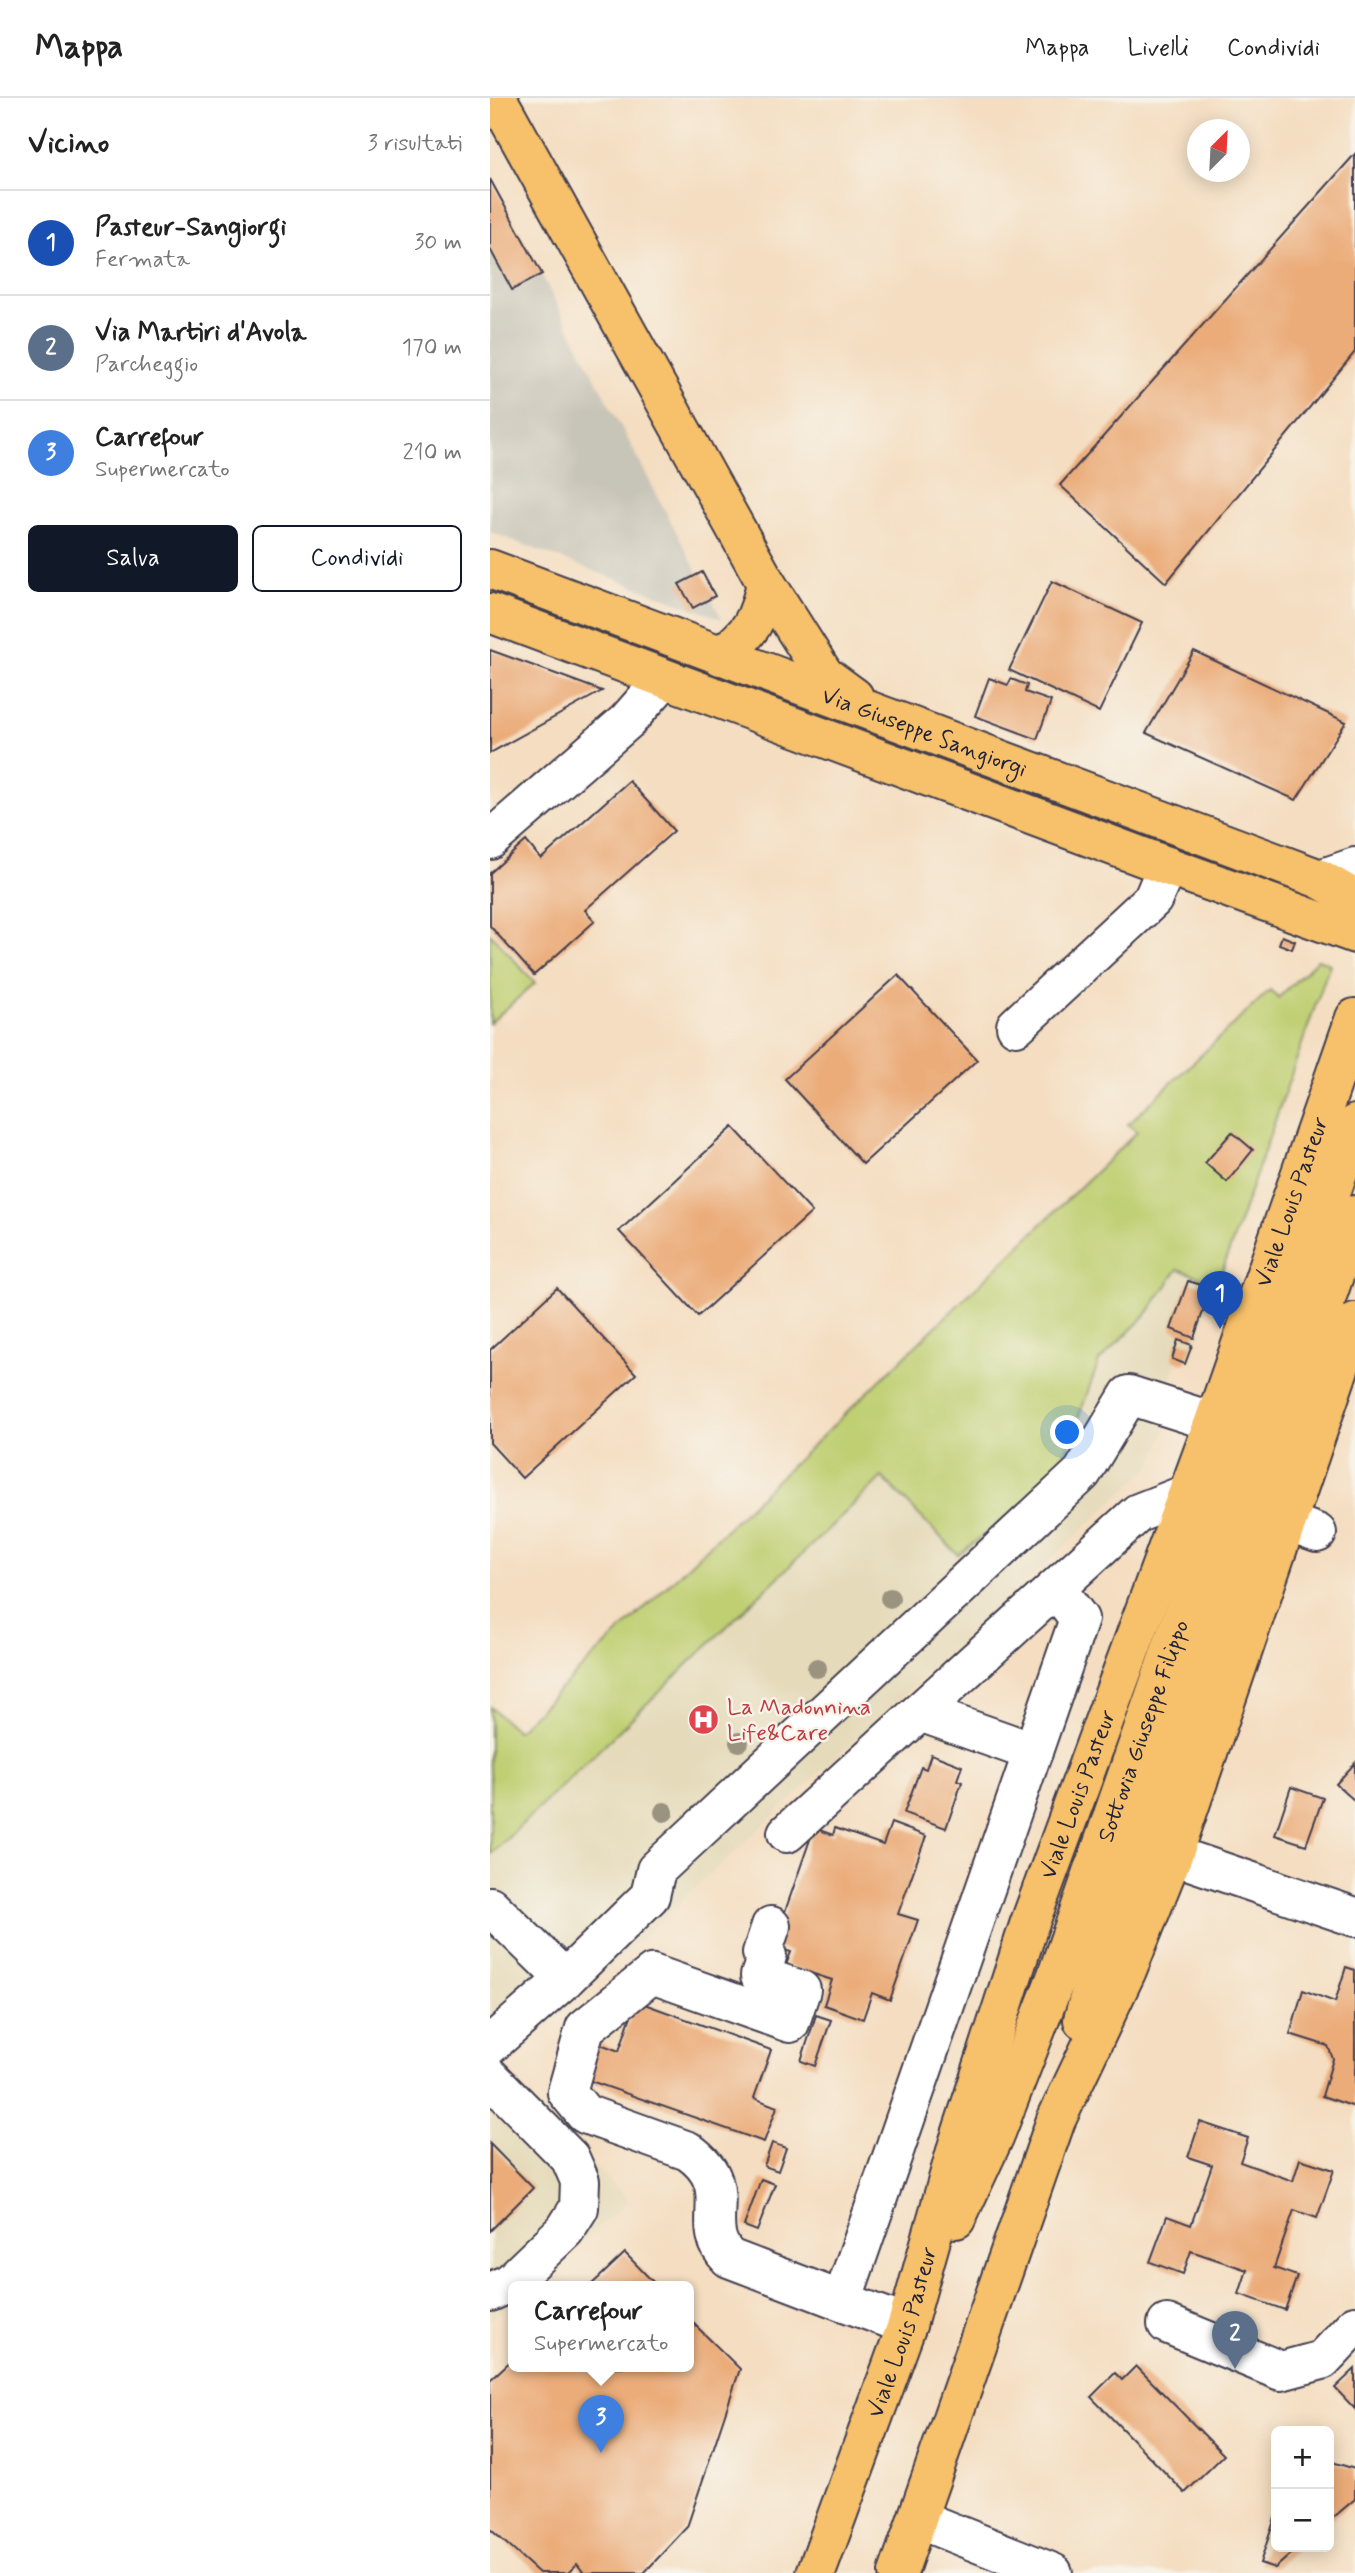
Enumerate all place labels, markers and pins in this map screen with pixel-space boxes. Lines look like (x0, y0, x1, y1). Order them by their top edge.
pin: 1 (1197, 1271, 1243, 1329)
place label: La Madonnina Life&Care (727, 1693, 871, 1749)
hospital icon: La Madonnina Life&Care (687, 1702, 721, 1736)
pin: 2 (1212, 2311, 1258, 2369)
pin: 3 (578, 2395, 624, 2453)

